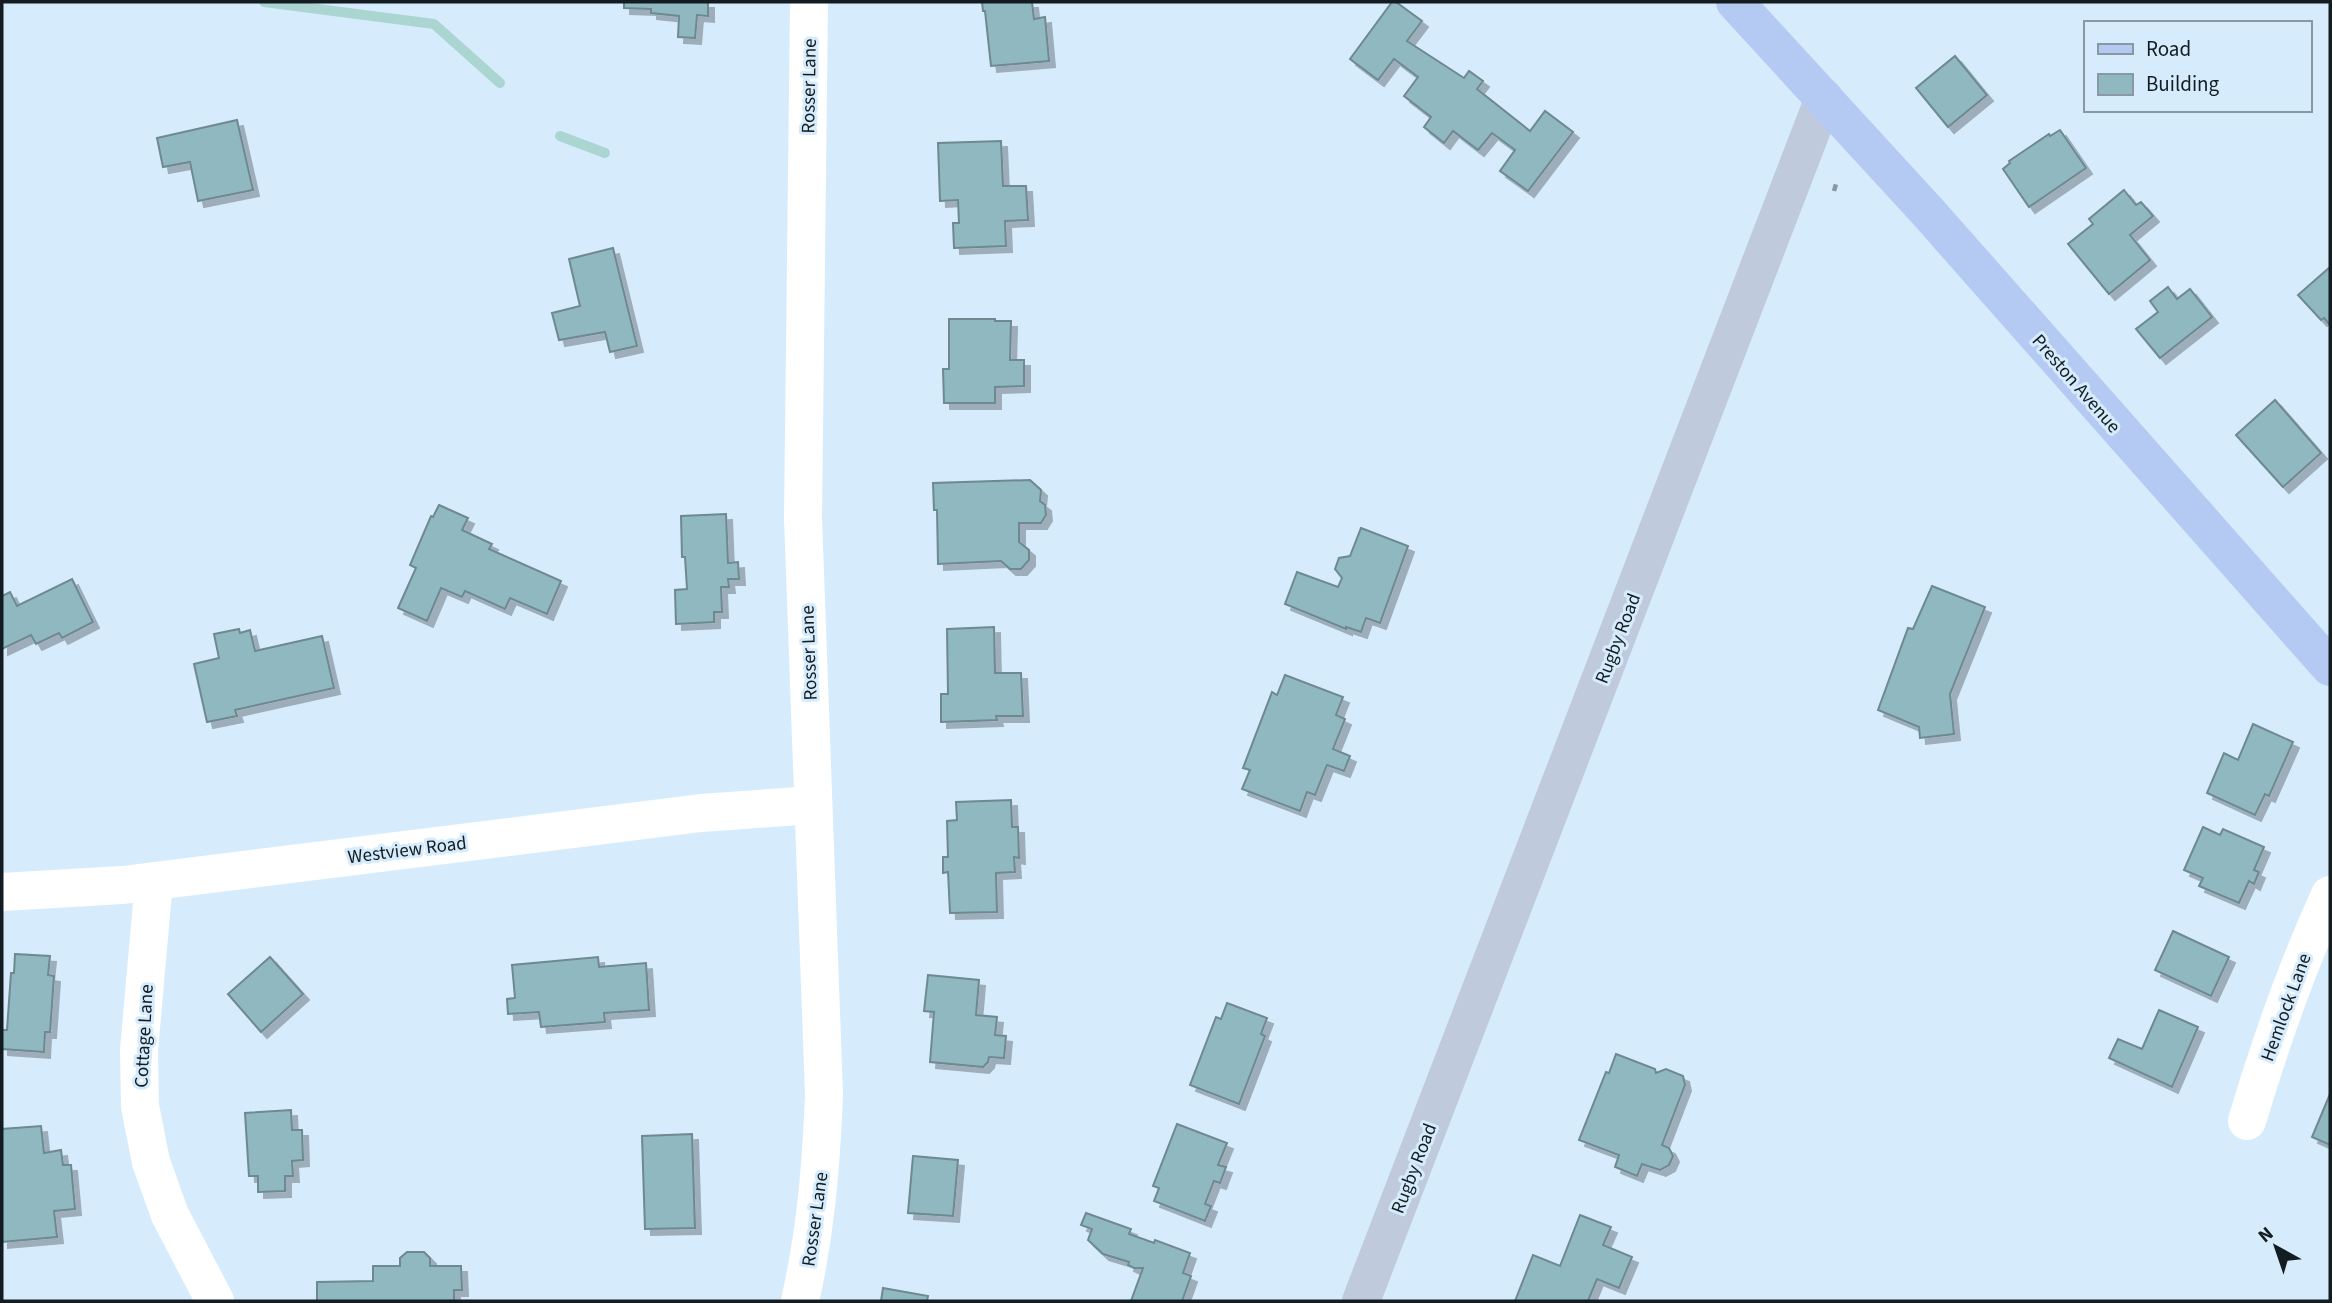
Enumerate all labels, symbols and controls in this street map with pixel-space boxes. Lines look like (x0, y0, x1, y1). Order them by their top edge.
legend (2084, 21, 2311, 112)
text: Road (2146, 34, 2191, 64)
street label: Rosser Lane (795, 38, 824, 134)
text: Building (2146, 69, 2220, 99)
street label: Preston Avenue (2025, 329, 2127, 439)
street label: Rugby Road (1589, 590, 1648, 688)
street label: Rosser Lane (794, 605, 825, 701)
street label: Westview Road (346, 830, 468, 871)
street label: Hemlock Lane (2254, 950, 2318, 1065)
street label: Cottage Lane (128, 984, 161, 1089)
street label: Rugby Road (1385, 1120, 1444, 1218)
street label: Rosser Lane (795, 1170, 835, 1268)
north arrow (2241, 1212, 2311, 1282)
text: N (2253, 1221, 2280, 1250)

